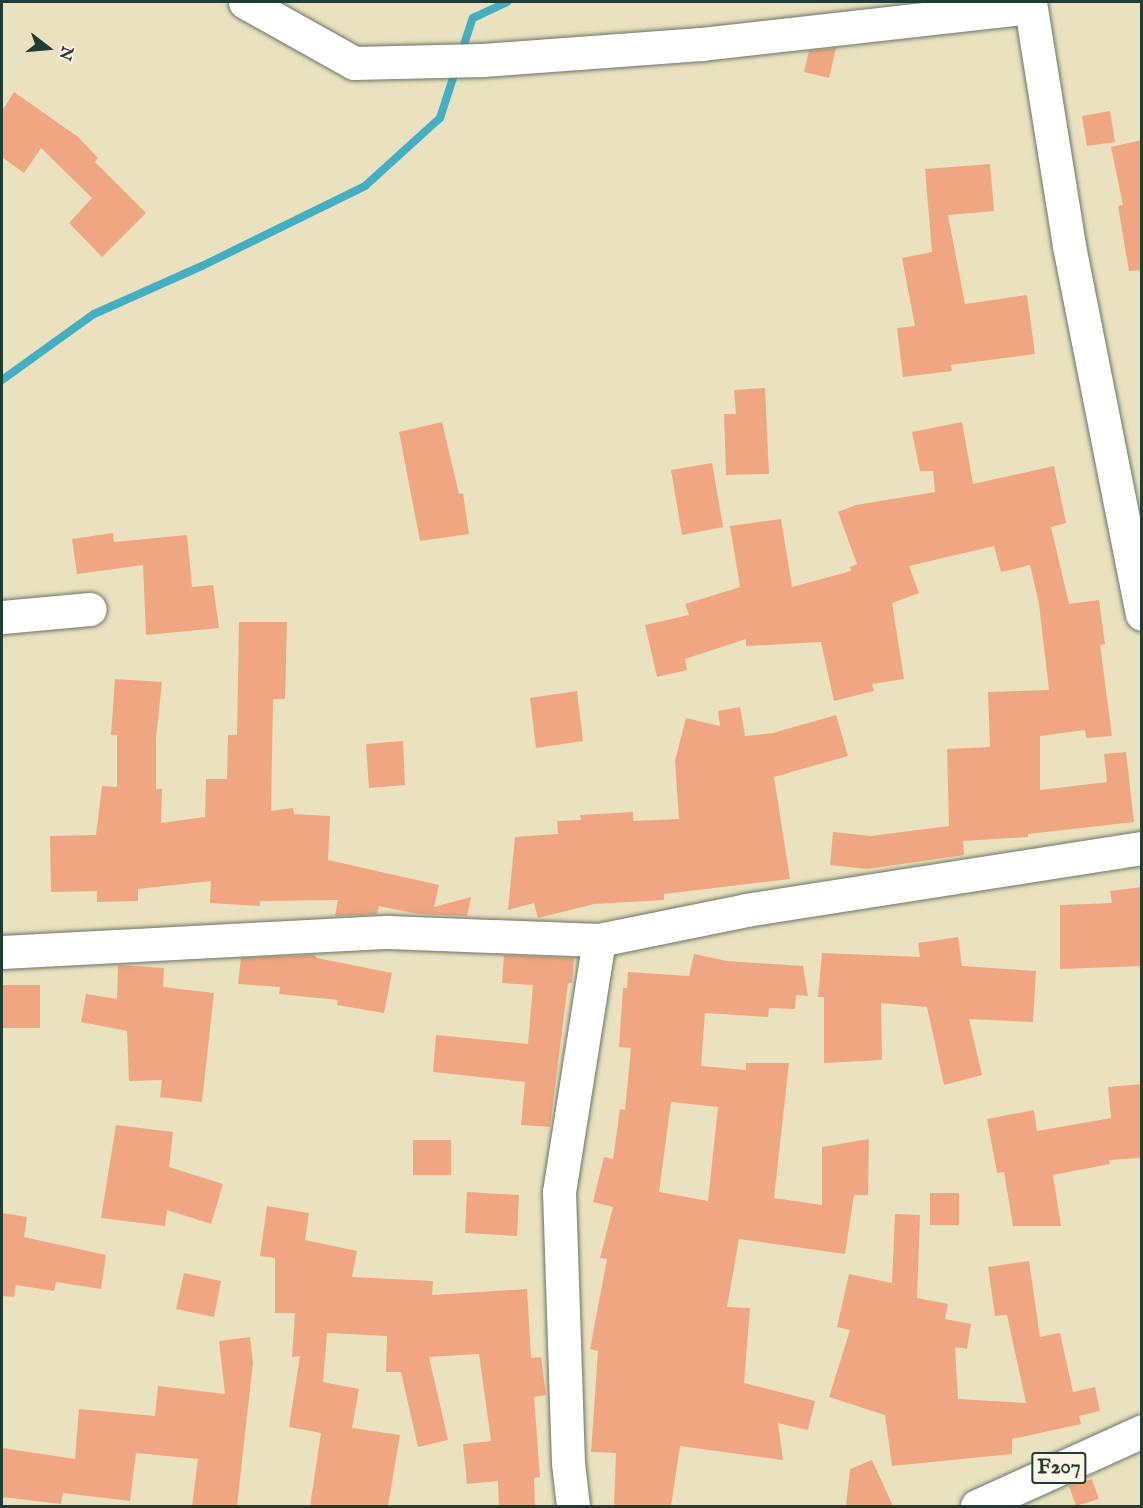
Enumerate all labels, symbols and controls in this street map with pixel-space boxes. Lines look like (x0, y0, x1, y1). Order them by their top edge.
north arrow (18, 18, 78, 78)
text: N (54, 44, 77, 62)
road number: F207 (1030, 1450, 1088, 1486)

